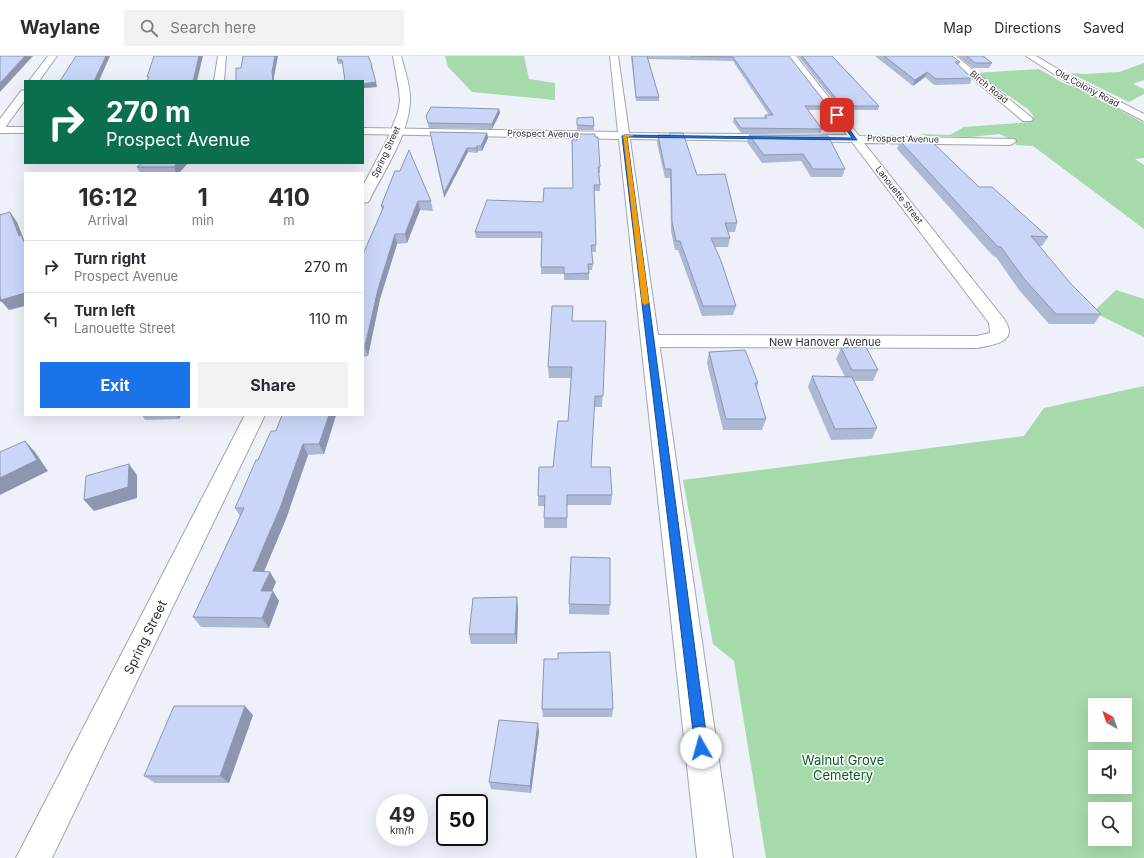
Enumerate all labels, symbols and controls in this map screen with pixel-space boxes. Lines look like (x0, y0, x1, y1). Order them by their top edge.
search box (124, 10, 404, 46)
text: Waylane (20, 16, 100, 39)
icon: search (138, 17, 160, 39)
text: Search here (170, 18, 256, 37)
text: Map (943, 19, 972, 36)
text: Directions (994, 19, 1061, 36)
text: Saved (1083, 19, 1124, 36)
street label: Old Colony Road (1053, 66, 1121, 109)
street label: Birch Road (968, 68, 1011, 105)
text: 270 m (106, 95, 191, 129)
icon: right (40, 96, 92, 148)
pin (820, 98, 854, 132)
icon: arrive (826, 104, 848, 126)
street label: Spring Street (369, 124, 402, 179)
street label: Prospect Avenue (507, 127, 579, 140)
text: Prospect Avenue (106, 129, 250, 150)
street label: Prospect Avenue (867, 132, 939, 145)
street label: Lanouette Street (873, 164, 925, 226)
text: 16:12 (78, 183, 138, 212)
text: 1 (198, 183, 208, 212)
text: 410 (268, 183, 310, 212)
text: Arrival (88, 212, 128, 228)
text: min (192, 212, 214, 228)
text: m (283, 212, 295, 228)
text: Turn right (74, 249, 146, 268)
icon: right (40, 256, 62, 278)
text: 270 m (304, 257, 348, 276)
text: Prospect Avenue (74, 268, 178, 284)
text: Turn left (74, 301, 135, 320)
icon: left (40, 308, 62, 330)
text: 110 m (309, 309, 348, 328)
text: Lanouette Street (74, 320, 175, 336)
street label: New Hanover Avenue (769, 335, 881, 349)
button: Exit (40, 362, 190, 408)
button: Share (198, 362, 348, 408)
street label: Spring Street (120, 597, 170, 677)
north arrow (1088, 698, 1132, 742)
map controls (1088, 698, 1132, 846)
position arrow (680, 727, 722, 769)
button: sound (1088, 750, 1132, 794)
park label: Walnut Grove Cemetery (802, 752, 884, 783)
speed limit sign: 50 (436, 794, 488, 846)
button: search (1088, 802, 1132, 846)
text: 49 (389, 803, 415, 827)
text: km/h (390, 824, 414, 836)

